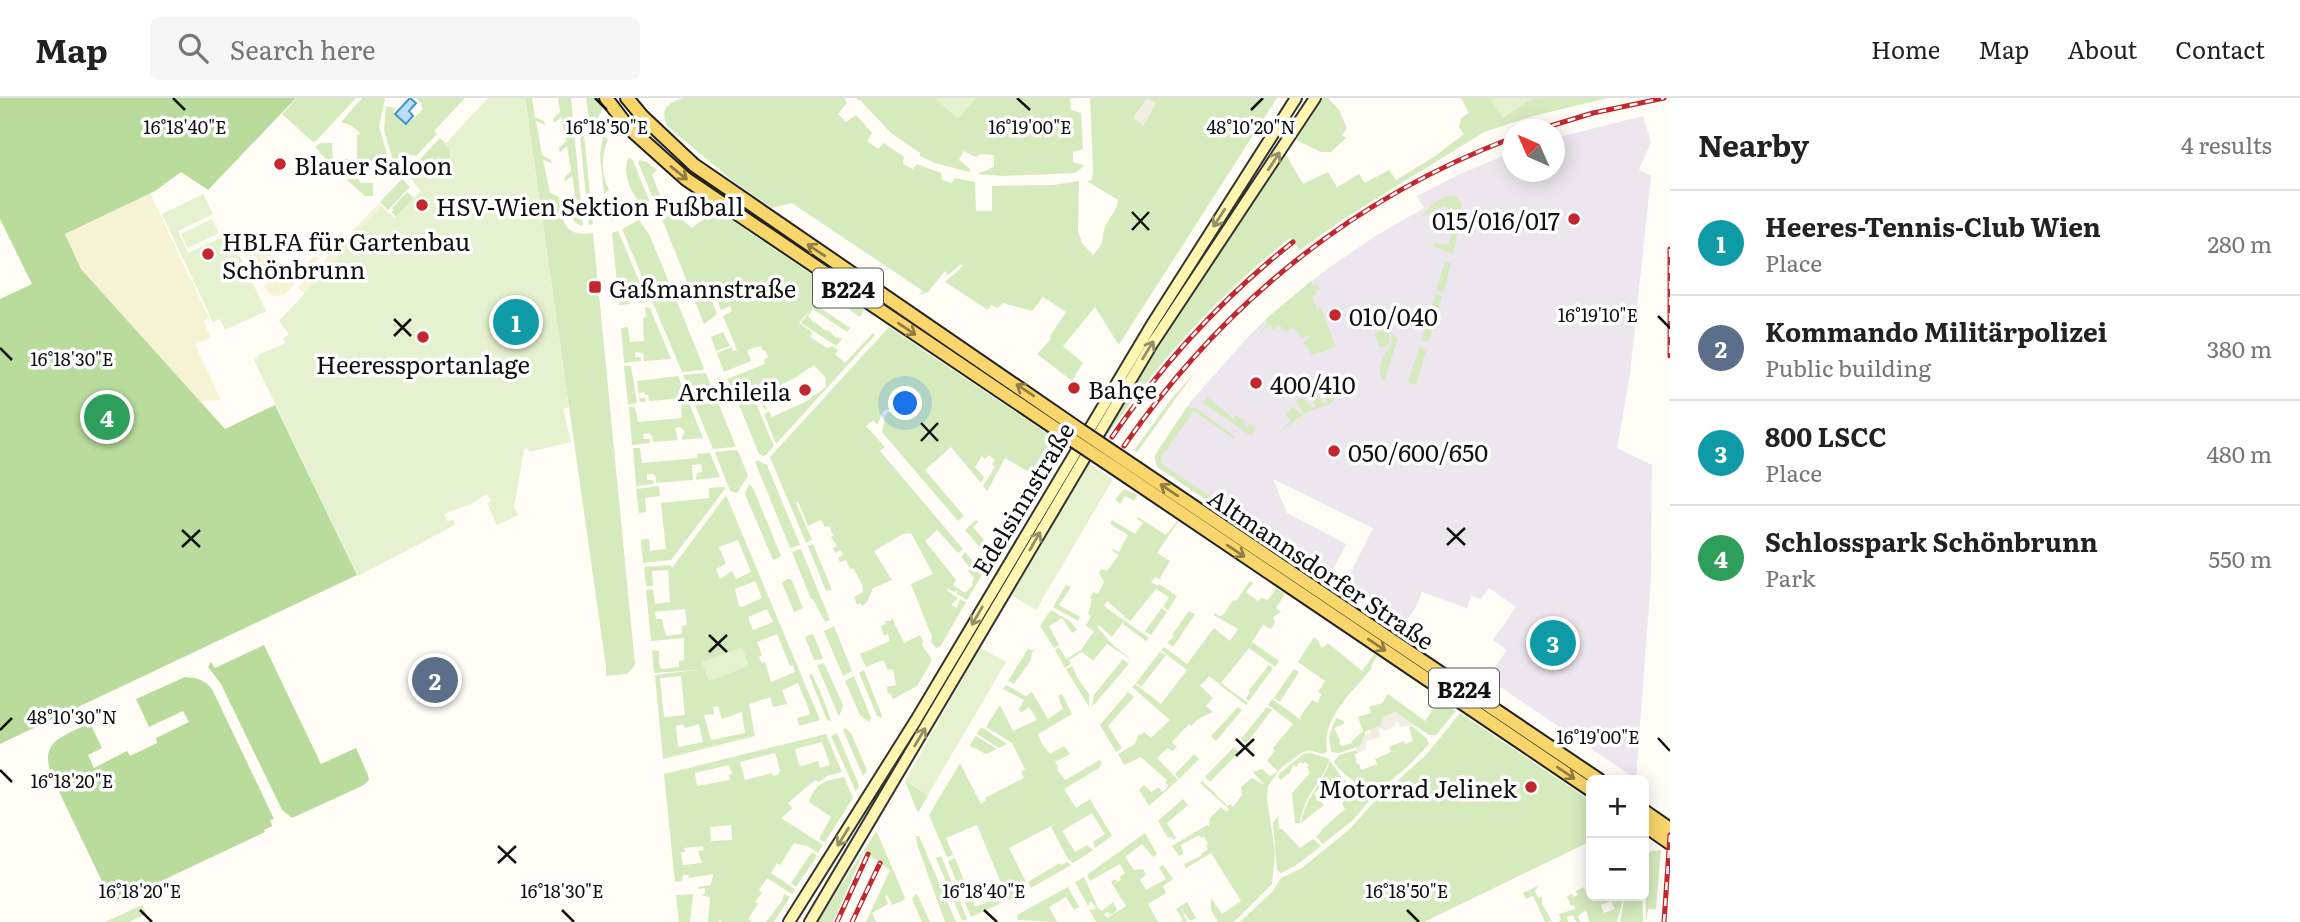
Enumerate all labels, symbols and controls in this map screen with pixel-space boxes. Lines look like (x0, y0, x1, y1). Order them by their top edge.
search box (150, 17, 640, 80)
text: Map (35, 24, 108, 73)
icon: search (174, 29, 212, 67)
text: Search here (230, 29, 376, 68)
text: Home (1871, 31, 1940, 66)
text: Map (1978, 31, 2029, 66)
text: About (2067, 31, 2137, 66)
text: Contact (2175, 31, 2265, 66)
text: 16°18'40"E (143, 113, 227, 140)
text: 16°18'50"E (566, 113, 648, 140)
text: 16°19'00"E (988, 113, 1072, 140)
text: 48°10'20"N (1206, 113, 1296, 140)
north arrow (1502, 119, 1565, 182)
text: Nearby (1698, 122, 1809, 166)
text: 4 results (2181, 127, 2272, 161)
place label: Blauer Saloon (294, 147, 453, 182)
one-way arrow (1267, 151, 1281, 171)
marker: Blauer Saloon (272, 156, 288, 172)
one-way arrow (670, 165, 688, 180)
place label: HSV-Wien Sektion Fußball (436, 188, 743, 223)
marker: HSV-Wien Sektion Fußball (414, 197, 430, 213)
place label: 015/016/017 (1432, 202, 1560, 237)
text: Heeres-Tennis-Club Wien (1765, 206, 2101, 245)
one-way arrow (1212, 208, 1227, 227)
marker: 015/016/017 (1566, 211, 1582, 227)
place label: HBLFA für Gartenbau Schönbrunn (222, 223, 470, 286)
text: 1 (1716, 226, 1726, 260)
text: 280 m (2207, 226, 2272, 260)
one-way arrow (806, 243, 826, 257)
text: Place (1765, 245, 1822, 279)
marker: HBLFA für Gartenbau Schönbrunn (200, 246, 216, 262)
road number: B224 (813, 268, 883, 308)
place label: Gaßmannstraße (609, 270, 796, 305)
marker: Gaßmannstraße (587, 279, 603, 295)
pin: 1 (493, 296, 539, 348)
place label: 010/040 (1349, 298, 1438, 333)
text: 16°19'10"E (1558, 301, 1638, 328)
marker: 010/040 (1327, 307, 1343, 323)
text: Kommando Militärpolizei (1765, 311, 2107, 350)
one-way arrow (897, 322, 917, 336)
marker: Heeressportanlage (415, 329, 431, 345)
text: 2 (1715, 331, 1727, 365)
text: 380 m (2207, 331, 2272, 365)
one-way arrow (1141, 341, 1156, 360)
text: 16°18'30"E (31, 345, 113, 372)
place label: Heeressportanlage (316, 346, 530, 381)
text: Public building (1765, 350, 1931, 384)
place label: 400/410 (1270, 366, 1356, 401)
place label: Bahçe (1088, 371, 1157, 406)
place label: Archileila (678, 373, 791, 408)
marker: 400/410 (1248, 375, 1264, 391)
marker: Bahçe (1066, 380, 1082, 396)
marker: Archileila (797, 382, 813, 398)
one-way arrow (1016, 383, 1035, 398)
your location (888, 386, 922, 420)
pin: 4 (84, 391, 130, 443)
street label: Edelsinnstraße (962, 415, 1082, 581)
text: 800 LSCC (1765, 416, 1887, 455)
place label: 050/600/650 (1348, 434, 1488, 469)
text: 3 (1715, 436, 1727, 470)
text: 480 m (2206, 436, 2272, 470)
marker: 050/600/650 (1326, 443, 1342, 459)
text: Place (1765, 455, 1822, 489)
street label: Altmannsdorfer Straße (1202, 479, 1442, 657)
one-way arrow (1160, 483, 1180, 497)
text: Schlosspark Schönbrunn (1765, 521, 2098, 560)
one-way arrow (1028, 531, 1042, 551)
text: 4 (1714, 541, 1728, 575)
text: 550 m (2208, 541, 2272, 575)
one-way arrow (1226, 543, 1245, 558)
text: Park (1765, 560, 1815, 594)
one-way arrow (970, 606, 984, 626)
pin: 3 (1530, 617, 1576, 669)
one-way arrow (1367, 638, 1386, 653)
pin: 2 (412, 654, 458, 706)
road number: B224 (1429, 668, 1499, 708)
text: 48°10'30"N (27, 703, 117, 730)
text: 16°19'00"E (1556, 723, 1640, 750)
one-way arrow (913, 728, 927, 748)
one-way arrow (1555, 766, 1575, 780)
text: 16°18'20"E (31, 767, 113, 794)
place label: Motorrad Jelinek (1318, 770, 1517, 805)
map controls (1586, 775, 1649, 901)
button: + (1586, 775, 1649, 838)
marker: Motorrad Jelinek (1523, 779, 1539, 795)
one-way arrow (835, 827, 850, 846)
button: − (1586, 838, 1649, 901)
text: 16°18'20"E (99, 877, 181, 904)
text: 16°18'30"E (521, 877, 603, 904)
text: 16°18'40"E (942, 877, 1026, 904)
text: 16°18'50"E (1366, 877, 1448, 904)

